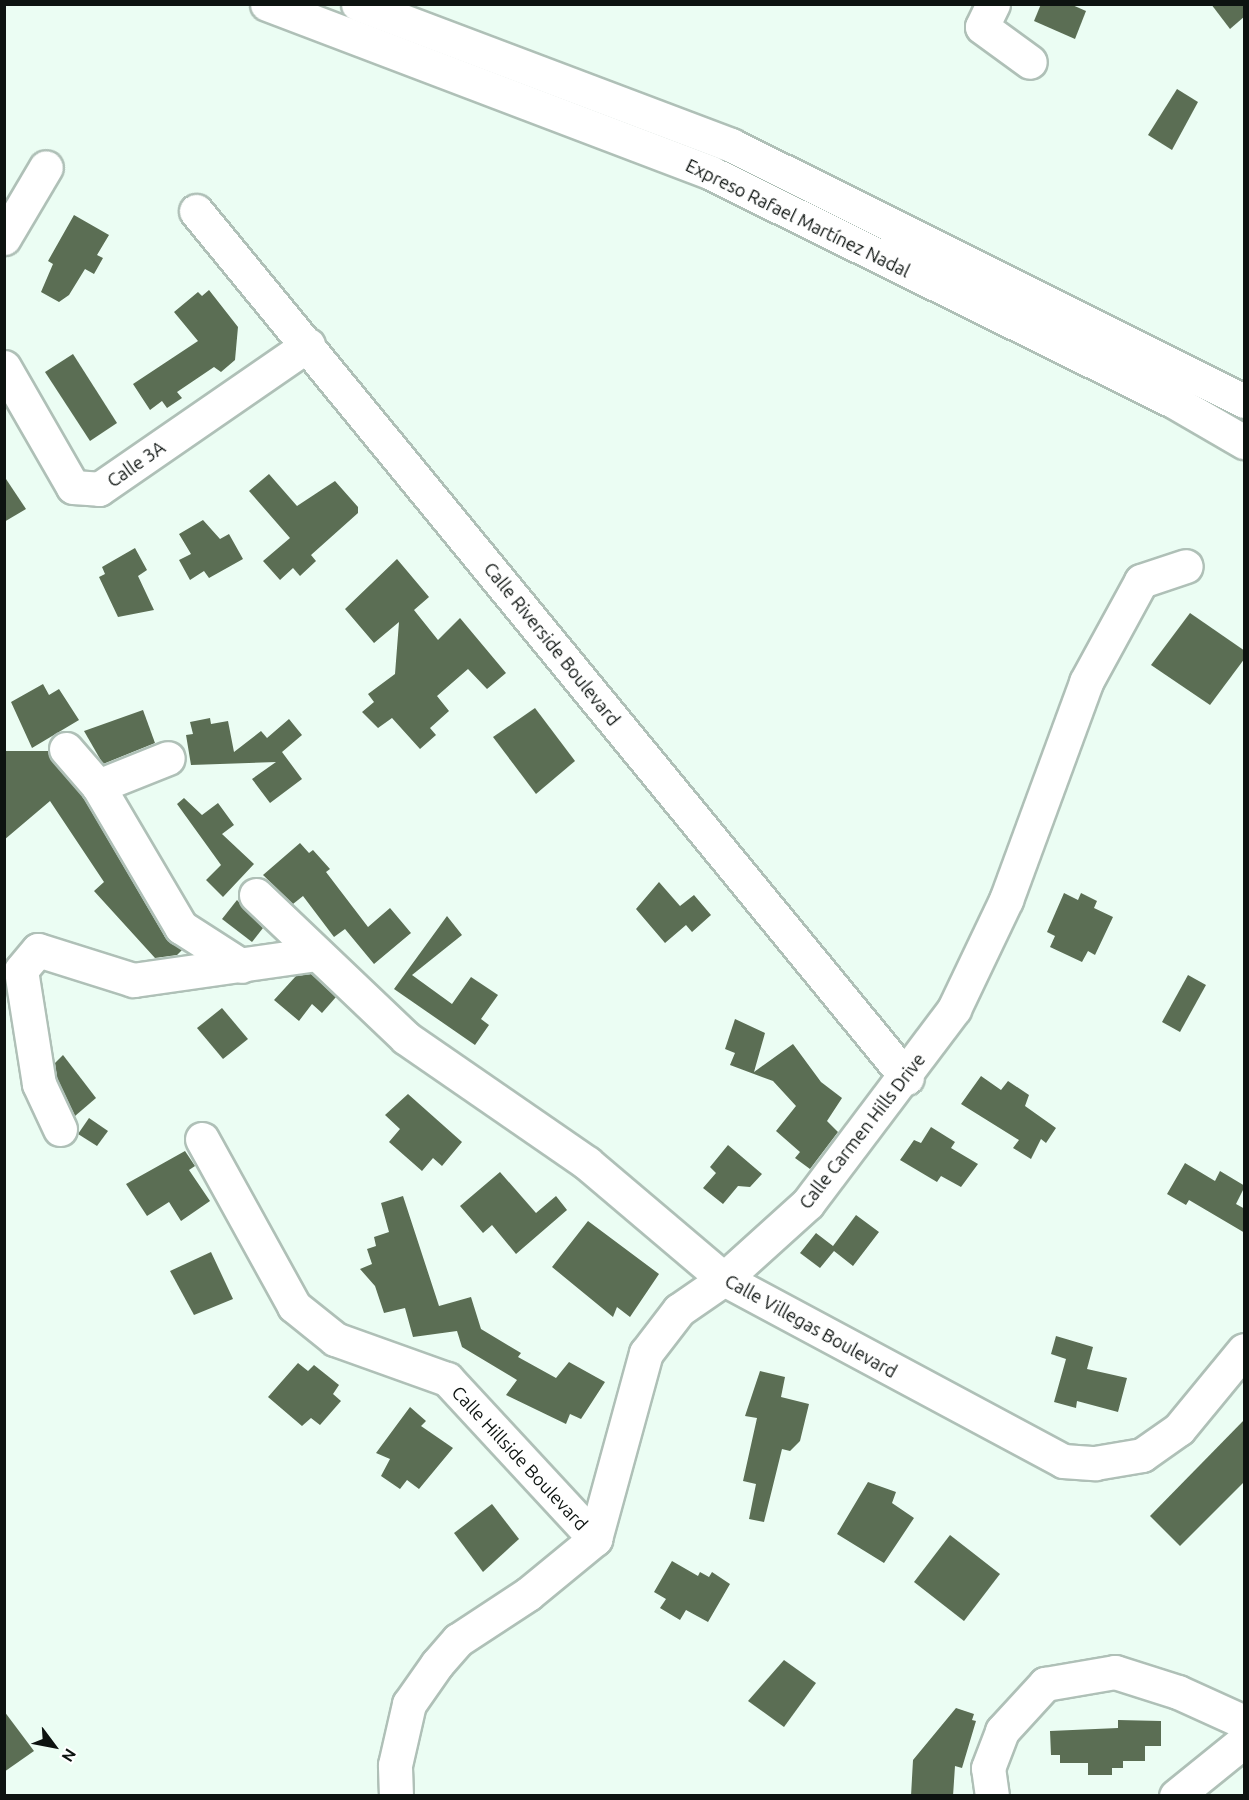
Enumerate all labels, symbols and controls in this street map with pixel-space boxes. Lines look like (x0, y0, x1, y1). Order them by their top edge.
street label: Expreso Rafael Martínez Nadal (682, 154, 914, 282)
street label: Calle 3A (103, 436, 169, 492)
street label: Calle Riverside Boulevard (479, 558, 625, 730)
street label: Calle Carmen Hills Drive (795, 1049, 929, 1213)
street label: Calle Villegas Boulevard (721, 1270, 901, 1382)
street label: Calle Hillside Boulevard (448, 1381, 592, 1535)
north arrow (24, 1716, 84, 1776)
text: N (58, 1746, 80, 1765)

